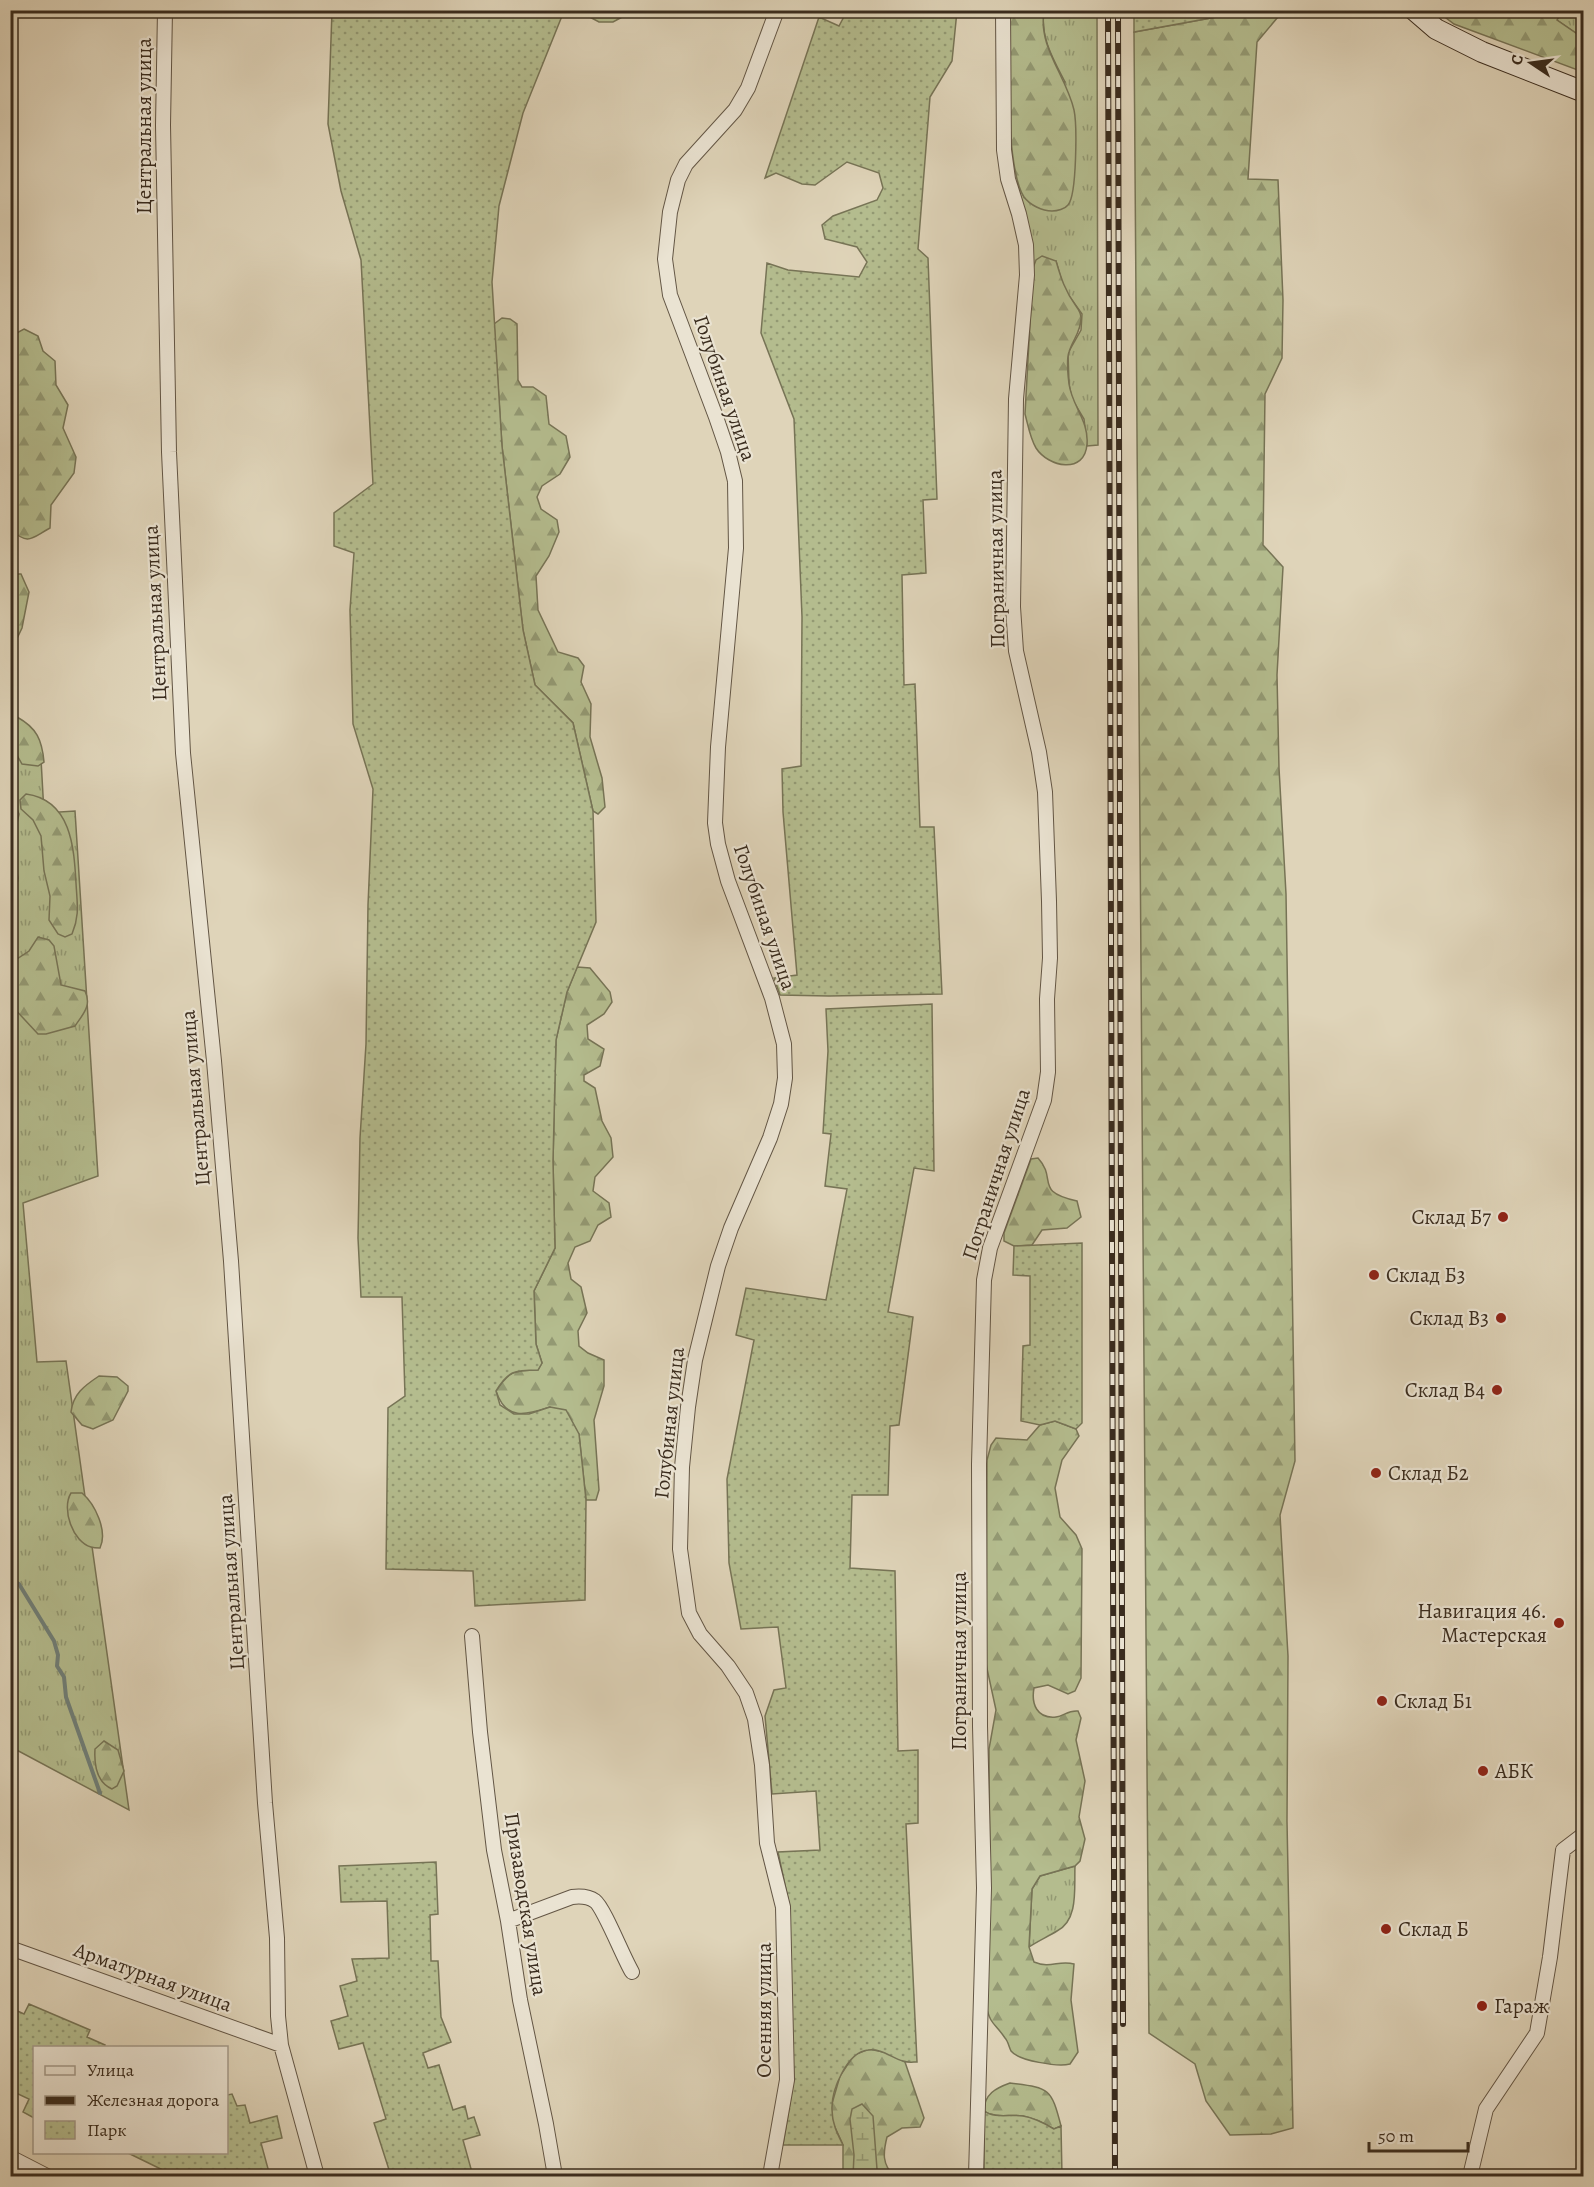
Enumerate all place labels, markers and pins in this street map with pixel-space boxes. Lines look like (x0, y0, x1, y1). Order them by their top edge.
place label: Склад Б7 (1411, 1203, 1491, 1231)
marker: Склад Б7 (1496, 1210, 1510, 1224)
place label: Склад Б3 (1386, 1261, 1465, 1289)
marker: Склад Б3 (1367, 1268, 1381, 1282)
place label: Склад В3 (1410, 1304, 1489, 1332)
marker: Склад В3 (1494, 1311, 1508, 1325)
place label: Склад В4 (1405, 1376, 1485, 1404)
marker: Склад В4 (1490, 1383, 1504, 1397)
place label: Склад Б2 (1388, 1459, 1469, 1487)
marker: Склад Б2 (1369, 1466, 1383, 1480)
place label: Навигация 46. Мастерская (1417, 1597, 1547, 1649)
marker: Навигация 46. Мастерская (1552, 1616, 1566, 1630)
place label: Склад Б1 (1394, 1687, 1472, 1715)
marker: Склад Б1 (1375, 1694, 1389, 1708)
place label: АБК (1494, 1757, 1534, 1785)
marker: АБК (1476, 1764, 1490, 1778)
place label: Склад Б (1398, 1915, 1469, 1943)
marker: Склад Б (1379, 1922, 1393, 1936)
place label: Гараж (1494, 1992, 1550, 2020)
marker: Гараж (1475, 1999, 1489, 2013)

